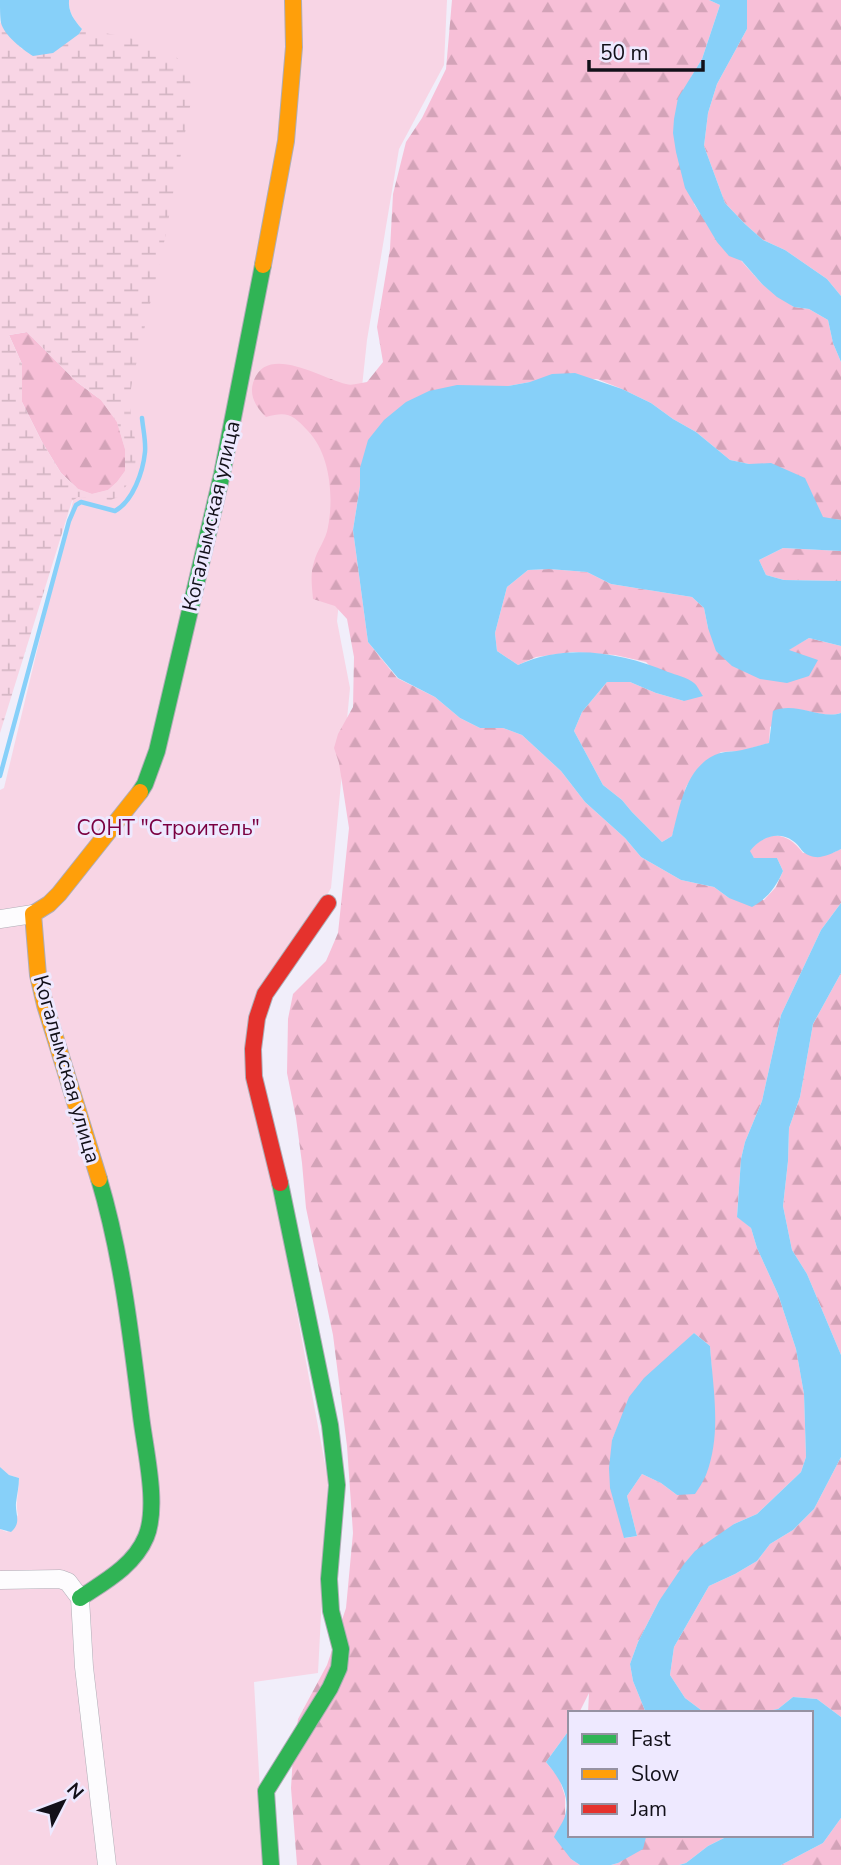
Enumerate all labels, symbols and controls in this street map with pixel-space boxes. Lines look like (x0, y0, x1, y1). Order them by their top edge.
scale bar (589, 28, 703, 72)
text: 50 m (600, 39, 649, 67)
street label: Когалымская улица (175, 418, 247, 614)
park label: СОНТ "Строитель" (76, 814, 260, 842)
street label: Когалымская улица (27, 972, 107, 1166)
legend (568, 1711, 813, 1837)
text: Fast (631, 1725, 671, 1753)
text: Slow (631, 1760, 680, 1788)
north arrow (28, 1767, 98, 1837)
text: N (60, 1777, 89, 1805)
text: Jam (630, 1795, 667, 1823)

